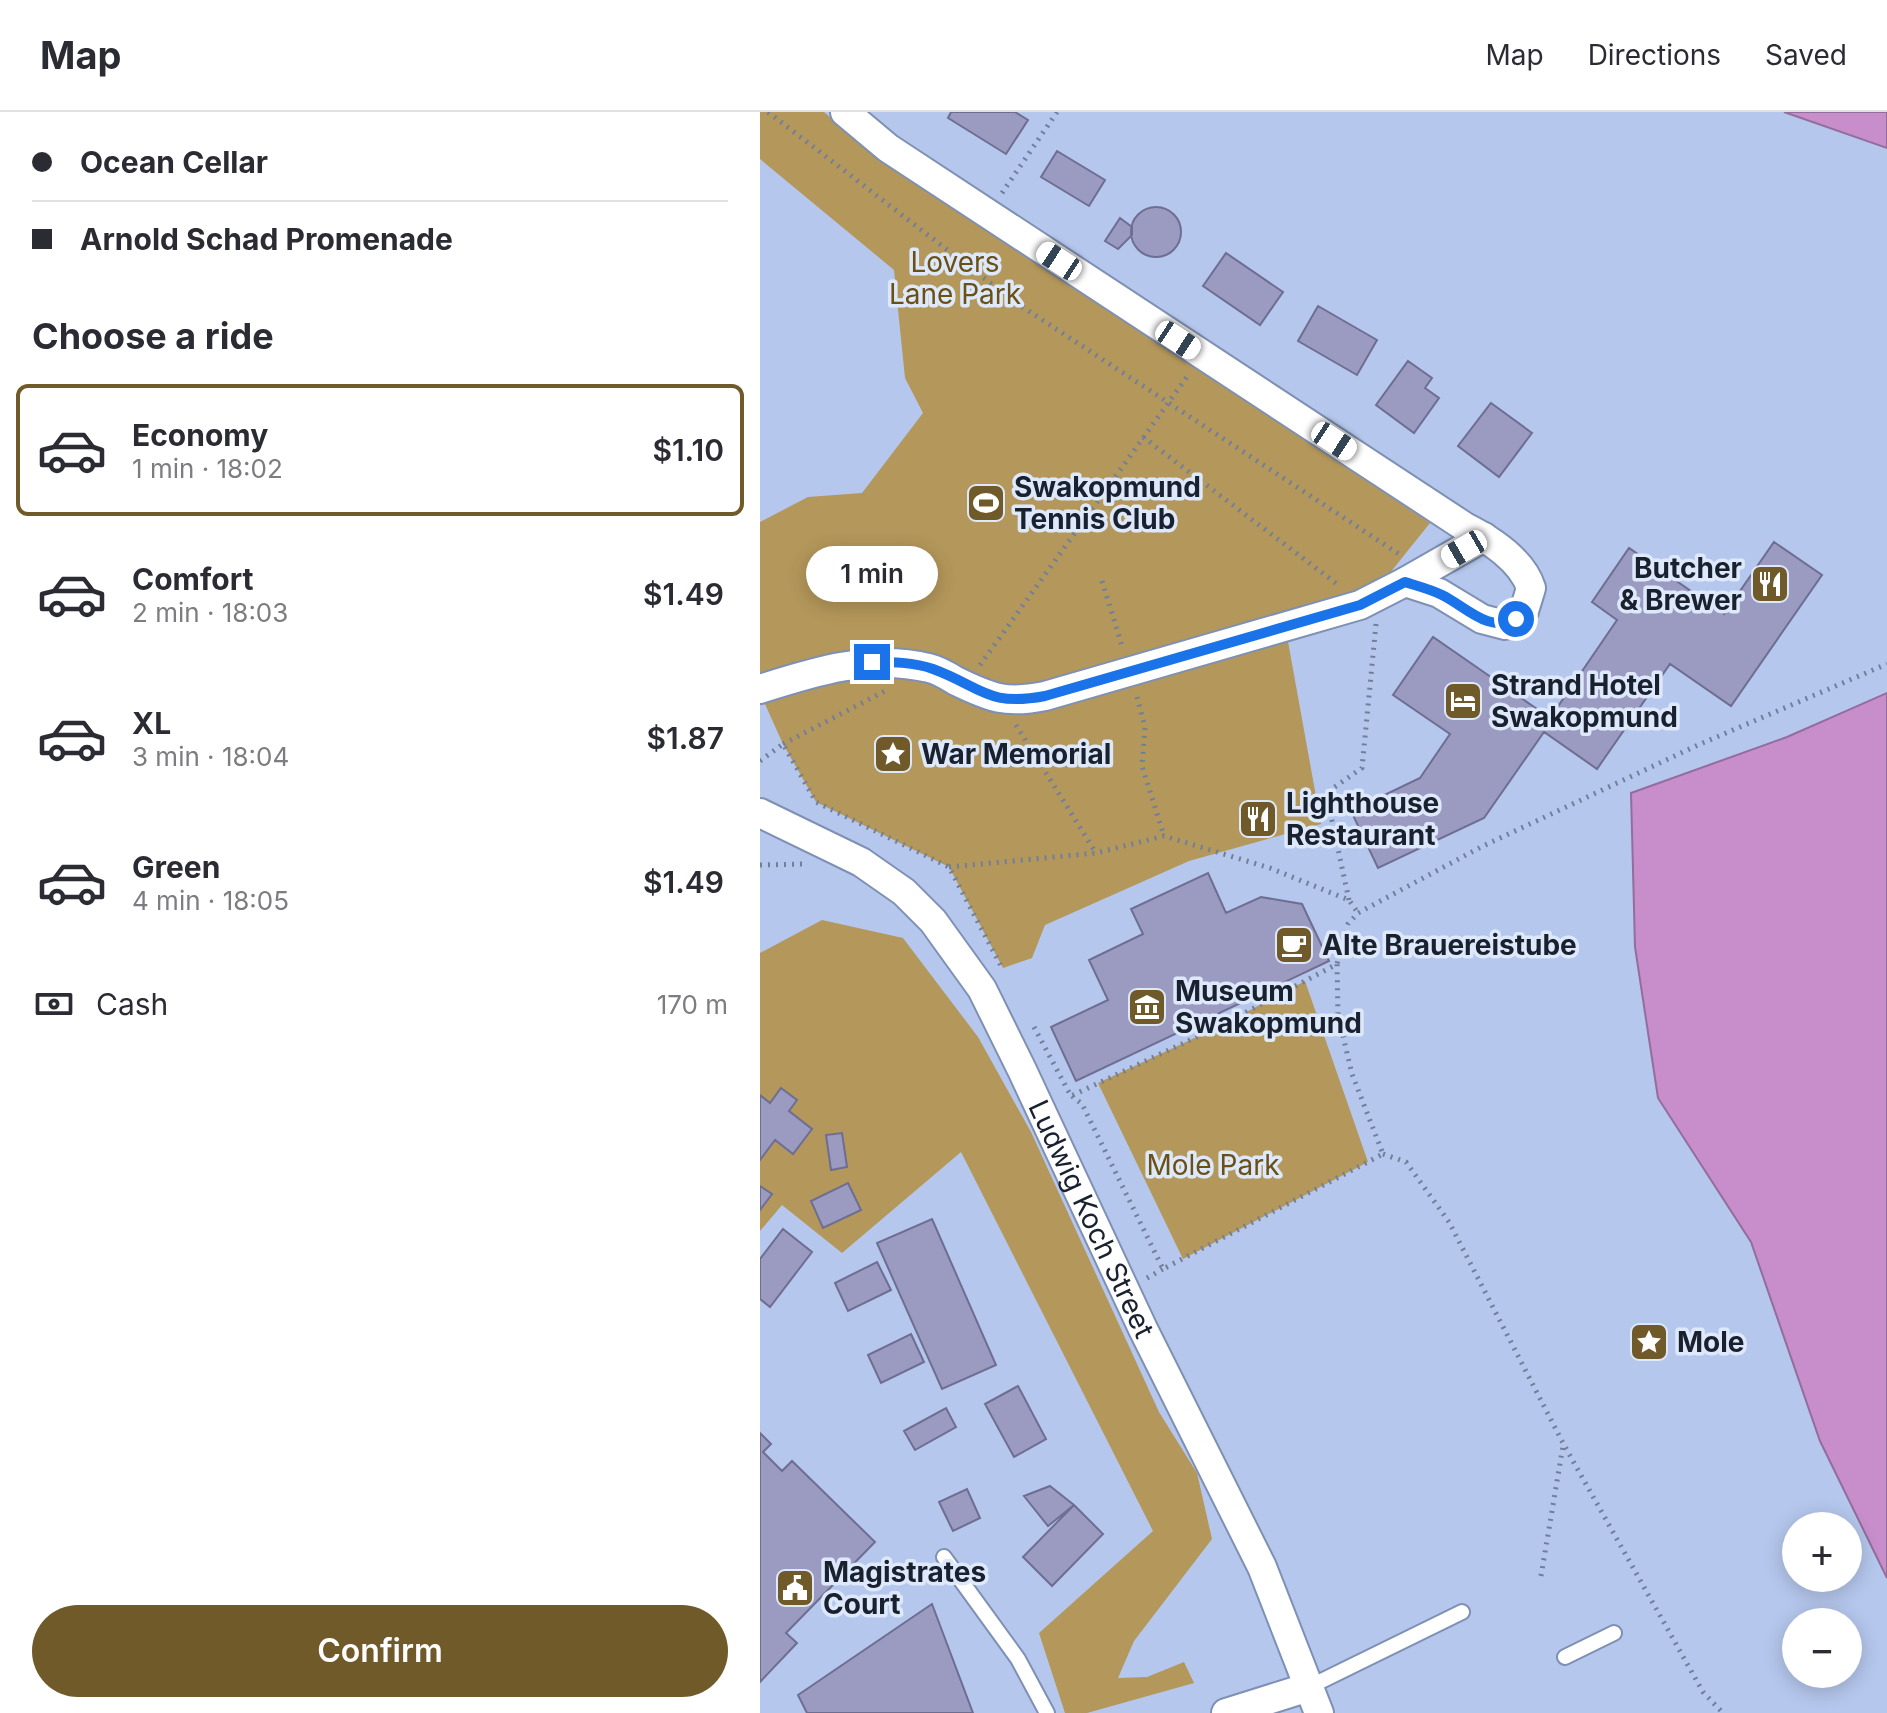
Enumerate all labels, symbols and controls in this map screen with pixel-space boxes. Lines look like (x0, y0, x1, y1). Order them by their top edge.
text: Map (40, 32, 121, 78)
text: Map (1485, 38, 1544, 72)
text: Directions (1588, 38, 1721, 72)
text: Saved (1765, 38, 1847, 72)
text: Ocean Cellar (80, 144, 268, 180)
text: Arnold Schad Promenade (80, 221, 453, 257)
car (1032, 238, 1086, 284)
park label: Lovers Lane Park (889, 245, 1021, 311)
text: Choose a ride (32, 314, 274, 358)
car (1151, 317, 1205, 363)
icon: car (36, 414, 108, 486)
text: Economy (132, 417, 268, 453)
car (1307, 418, 1361, 464)
text: $1.10 (652, 432, 724, 468)
text: 1 min · 18:02 (132, 453, 283, 484)
place label: Swakopmund Tennis Club (1014, 470, 1201, 536)
sports icon: Swakopmund Tennis Club (965, 482, 1007, 524)
car (1437, 527, 1491, 571)
callout: 1 min (806, 546, 938, 602)
place label: Butcher & Brewer (1620, 551, 1742, 617)
icon: car (36, 558, 108, 630)
text: 1 min (840, 558, 904, 589)
text: Comfort (132, 561, 253, 597)
restaurant icon: Butcher & Brewer (1749, 563, 1791, 605)
text: $1.49 (643, 576, 724, 612)
text: 2 min · 18:03 (132, 597, 288, 628)
route start (1498, 601, 1534, 637)
route end (854, 644, 890, 680)
place label: Strand Hotel Swakopmund (1491, 668, 1678, 734)
hotel icon: Strand Hotel Swakopmund (1442, 680, 1484, 722)
icon: car (36, 702, 108, 774)
text: XL (132, 705, 171, 741)
text: $1.87 (647, 720, 724, 756)
place icon: War Memorial (872, 733, 914, 775)
place label: War Memorial (921, 737, 1111, 771)
text: 3 min · 18:04 (132, 741, 289, 772)
place label: Lighthouse Restaurant (1286, 786, 1439, 852)
restaurant icon: Lighthouse Restaurant (1237, 798, 1279, 840)
icon: car (36, 846, 108, 918)
text: Green (132, 849, 220, 885)
text: $1.49 (643, 864, 724, 900)
text: 4 min · 18:05 (132, 885, 289, 916)
cafe icon: Alte Brauereistube (1273, 924, 1315, 966)
place label: Alte Brauereistube (1322, 928, 1577, 962)
place label: Museum Swakopmund (1175, 974, 1362, 1040)
icon: cash (32, 982, 76, 1026)
text: Cash (96, 986, 168, 1022)
museum icon: Museum Swakopmund (1126, 986, 1168, 1028)
text: 170 m (657, 989, 728, 1020)
street label: Ludwig Koch Street (1021, 1095, 1162, 1343)
park label: Mole Park (1146, 1148, 1280, 1182)
place icon: Mole (1628, 1321, 1670, 1363)
place label: Mole (1677, 1325, 1745, 1359)
map controls (1782, 1512, 1862, 1688)
button: + (1782, 1512, 1862, 1592)
place label: Magistrates Court (823, 1555, 986, 1621)
public building icon: Magistrates Court (774, 1567, 816, 1609)
button: Confirm (32, 1605, 728, 1697)
button: − (1782, 1608, 1862, 1688)

